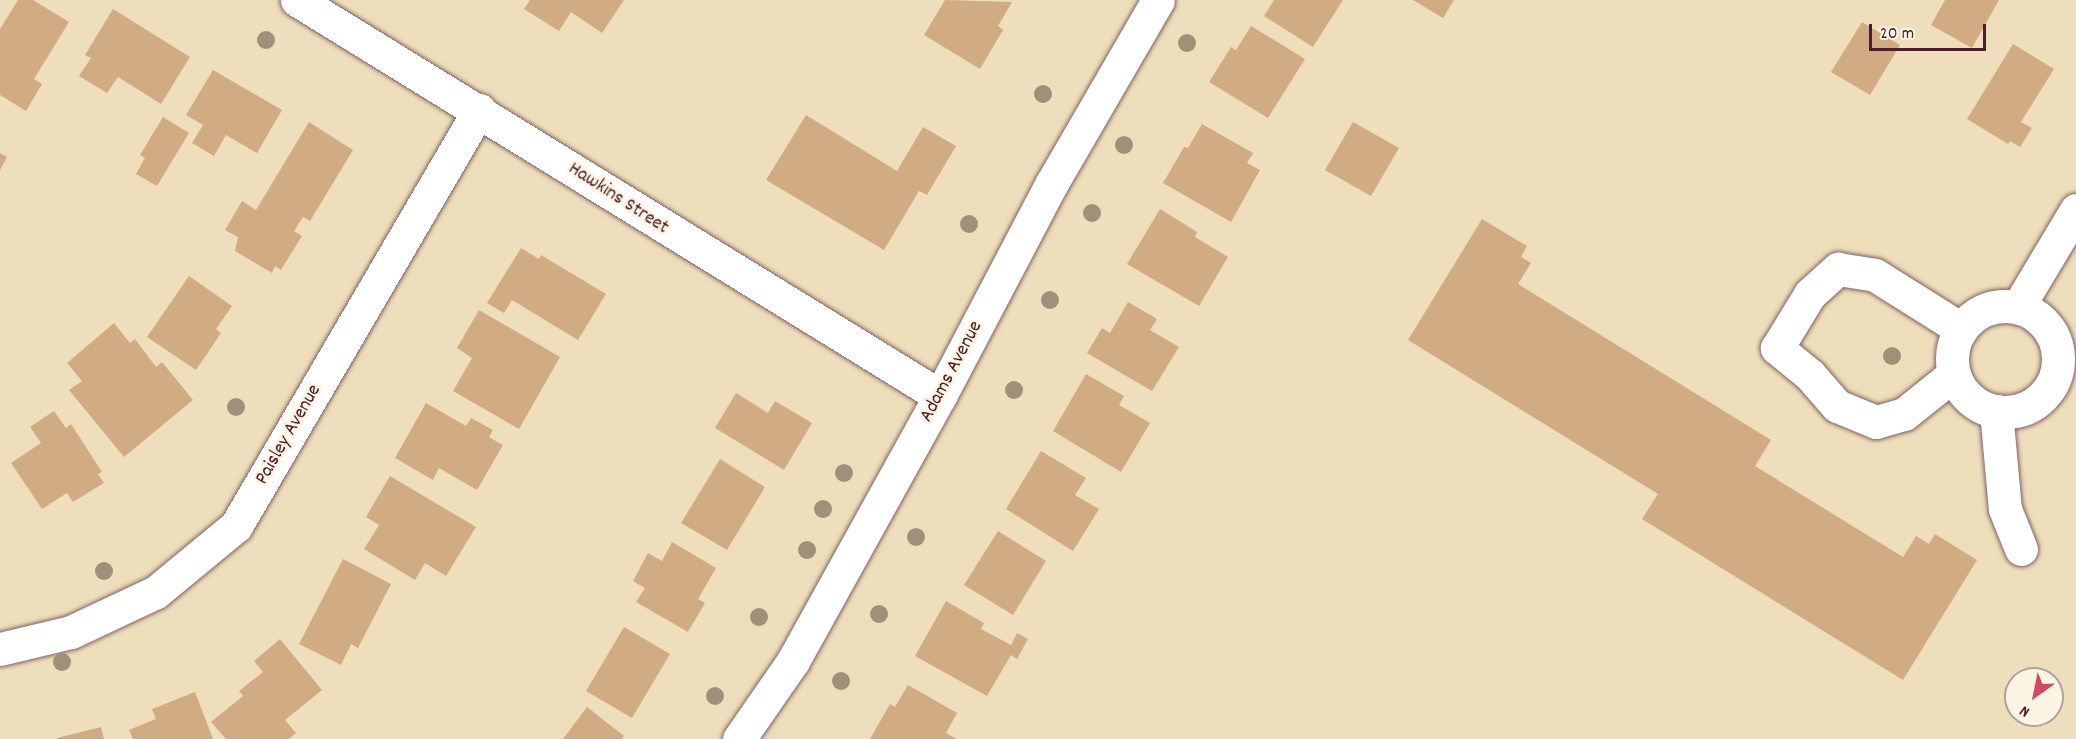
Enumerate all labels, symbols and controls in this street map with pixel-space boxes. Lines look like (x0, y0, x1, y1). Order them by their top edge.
scale bar (1872, 12, 1989, 50)
text: 20 m (1880, 22, 1914, 47)
street label: Hawkins Street (563, 158, 673, 240)
street label: Adams Avenue (915, 317, 989, 427)
street label: Paisley Avenue (251, 381, 327, 489)
north arrow (2004, 667, 2064, 727)
text: N (2015, 699, 2035, 723)

